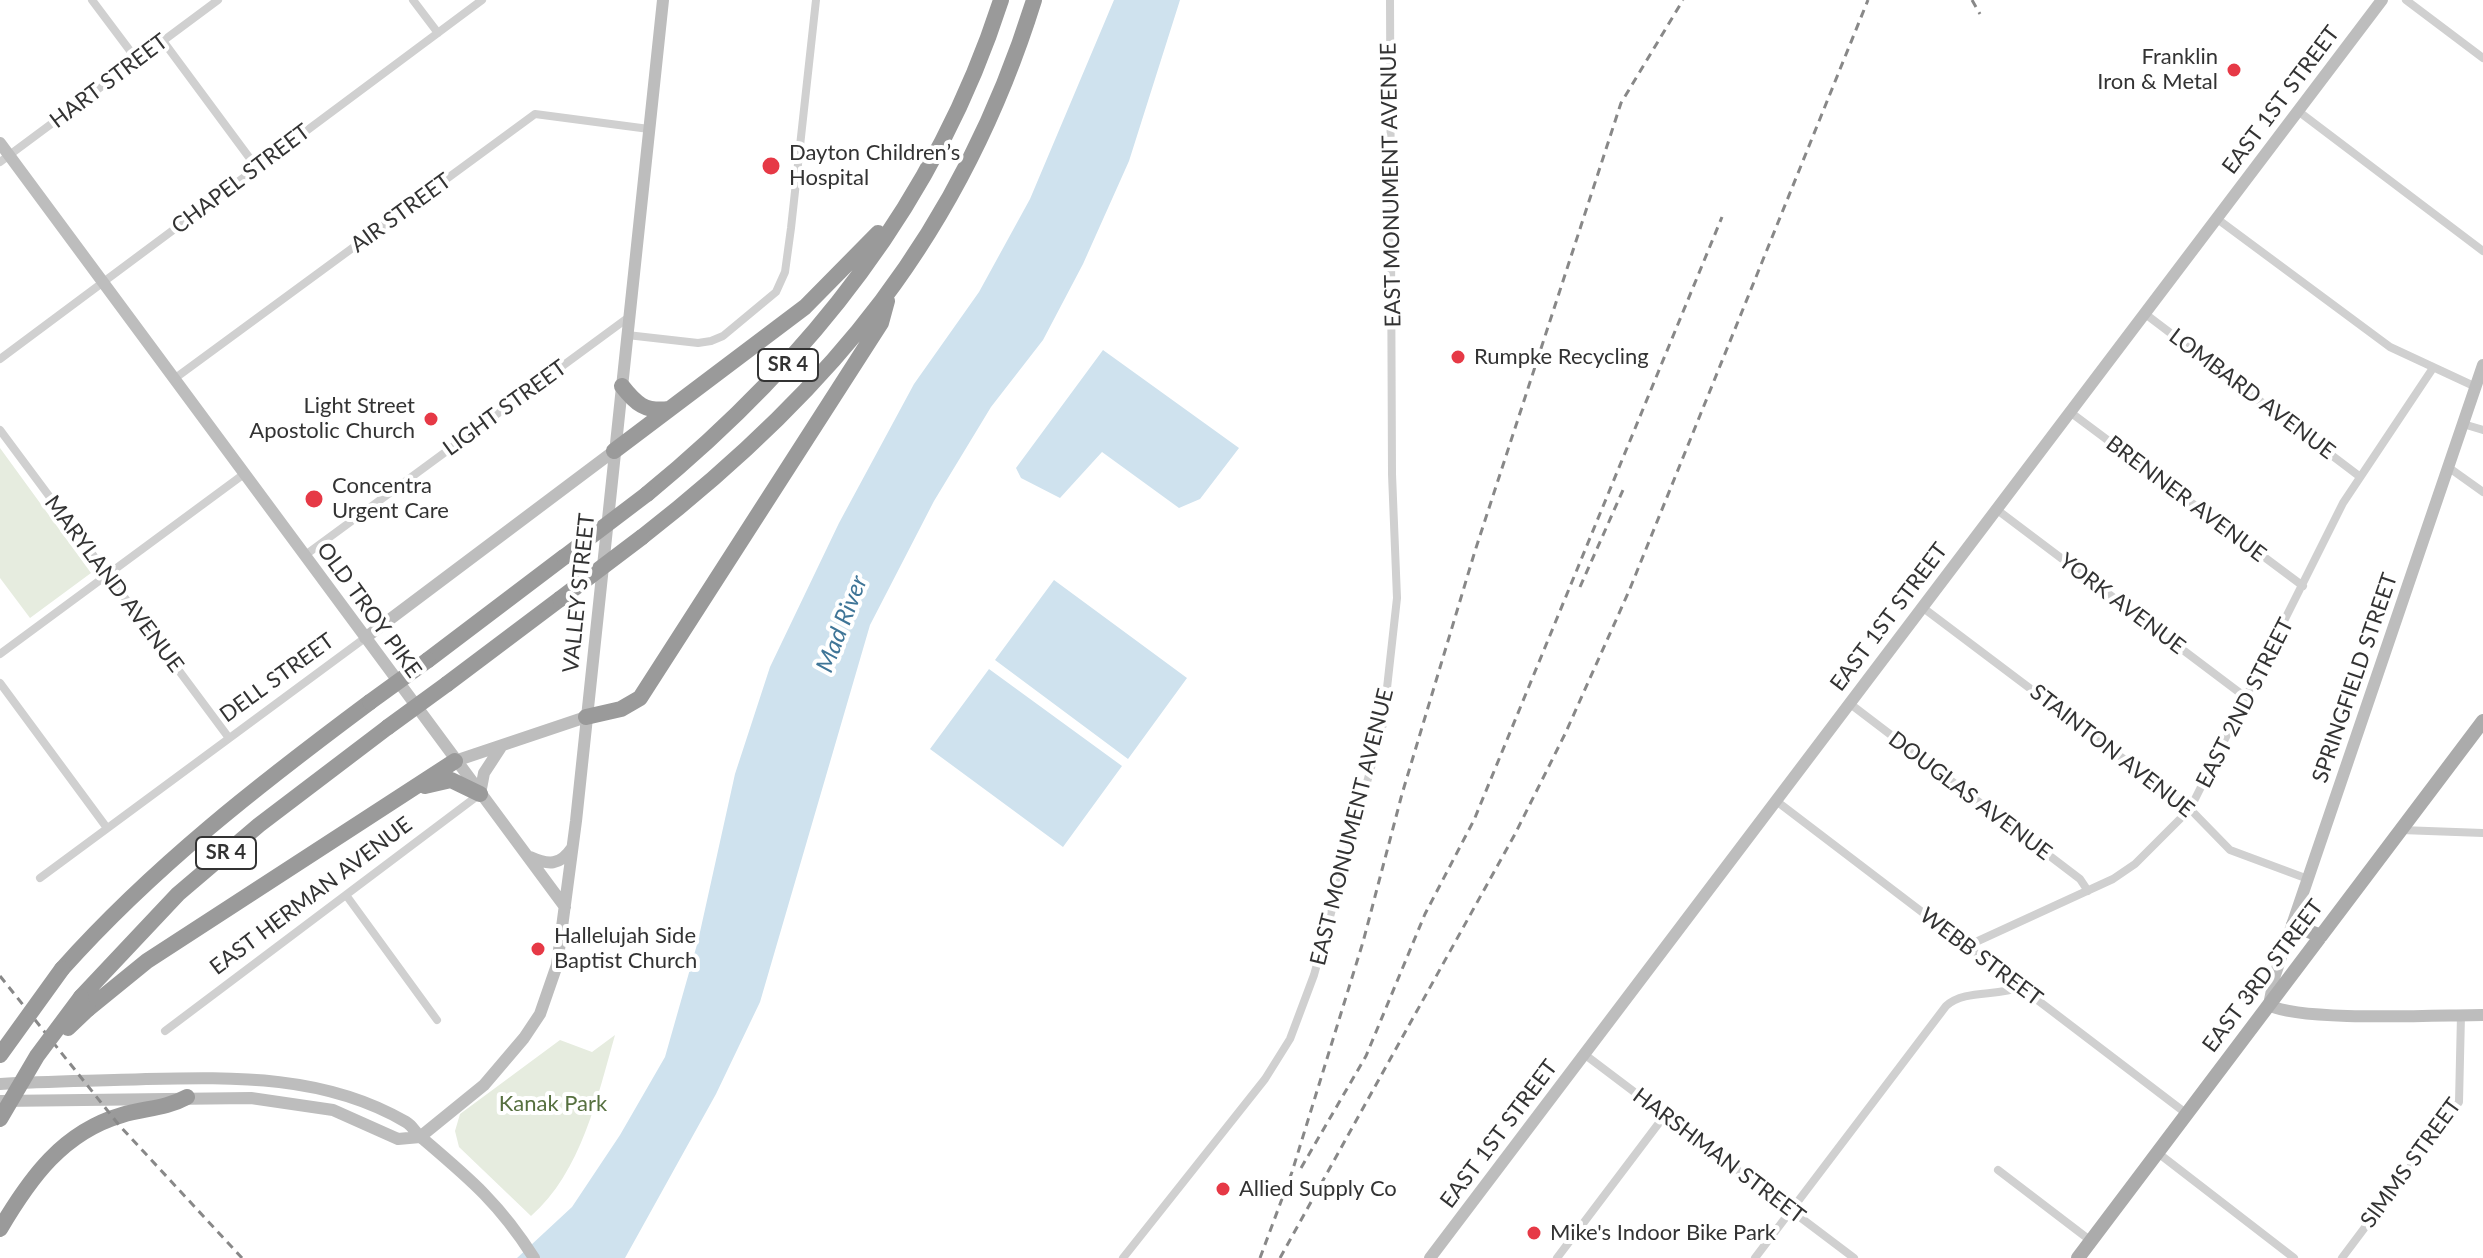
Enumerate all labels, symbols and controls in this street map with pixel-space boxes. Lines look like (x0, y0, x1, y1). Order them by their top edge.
street label: EAST 1ST STREET (2217, 21, 2345, 179)
street label: HART STREET (45, 28, 173, 134)
street label: EAST MONUMENT AVENUE (1375, 42, 1407, 328)
place label: Franklin Iron & Metal (2097, 44, 2218, 96)
marker: Franklin Iron & Metal (2225, 61, 2243, 79)
street label: CHAPEL STREET (167, 118, 315, 240)
place label: Dayton Children’s Hospital (789, 140, 960, 192)
marker: Dayton Children’s Hospital (760, 155, 782, 177)
street label: AIR STREET (346, 168, 456, 258)
street label: LOMBARD AVENUE (2164, 323, 2340, 465)
place label: Rumpke Recycling (1474, 344, 1649, 370)
marker: Rumpke Recycling (1449, 348, 1467, 366)
road number: SR 4 (758, 349, 818, 381)
street label: LIGHT STREET (438, 354, 572, 462)
place label: Light Street Apostolic Church (249, 393, 415, 444)
marker: Light Street Apostolic Church (422, 410, 440, 428)
street label: BRENNER AVENUE (2101, 430, 2271, 568)
place label: Concentra Urgent Care (332, 473, 449, 524)
marker: Concentra Urgent Care (303, 488, 325, 510)
street label: MARYLAND AVENUE (39, 490, 189, 678)
street label: VALLEY STREET (557, 512, 601, 674)
street label: OLD TROY PIKE (311, 537, 427, 683)
street label: EAST 1ST STREET (1825, 538, 1953, 696)
street label: YORK AVENUE (2054, 548, 2190, 660)
street label: SPRINGFIELD STREET (2307, 570, 2403, 786)
water label: Mad River (810, 572, 874, 676)
street label: EAST 2ND STREET (2191, 614, 2299, 792)
street label: DELL STREET (215, 628, 339, 728)
street label: STAINTON AVENUE (2025, 679, 2199, 823)
street label: EAST MONUMENT AVENUE (1305, 686, 1399, 968)
street label: DOUGLAS AVENUE (1883, 726, 2057, 866)
street label: EAST HERMAN AVENUE (205, 811, 417, 981)
road number: SR 4 (196, 837, 256, 869)
street label: EAST 3RD STREET (2197, 895, 2329, 1057)
street label: WEBB STREET (1914, 902, 2048, 1012)
place label: Hallelujah Side Baptist Church (554, 923, 697, 974)
marker: Hallelujah Side Baptist Church (529, 940, 547, 958)
street label: EAST 1ST STREET (1435, 1055, 1563, 1213)
street label: HARSHMAN STREET (1628, 1083, 1810, 1229)
park label: Kanak Park (499, 1091, 607, 1117)
street label: SIMMS STREET (2355, 1093, 2467, 1233)
place label: Allied Supply Co (1239, 1176, 1397, 1202)
marker: Allied Supply Co (1214, 1180, 1232, 1198)
place label: Mike's Indoor Bike Park (1550, 1220, 1776, 1246)
marker: Mike's Indoor Bike Park (1525, 1224, 1543, 1242)

